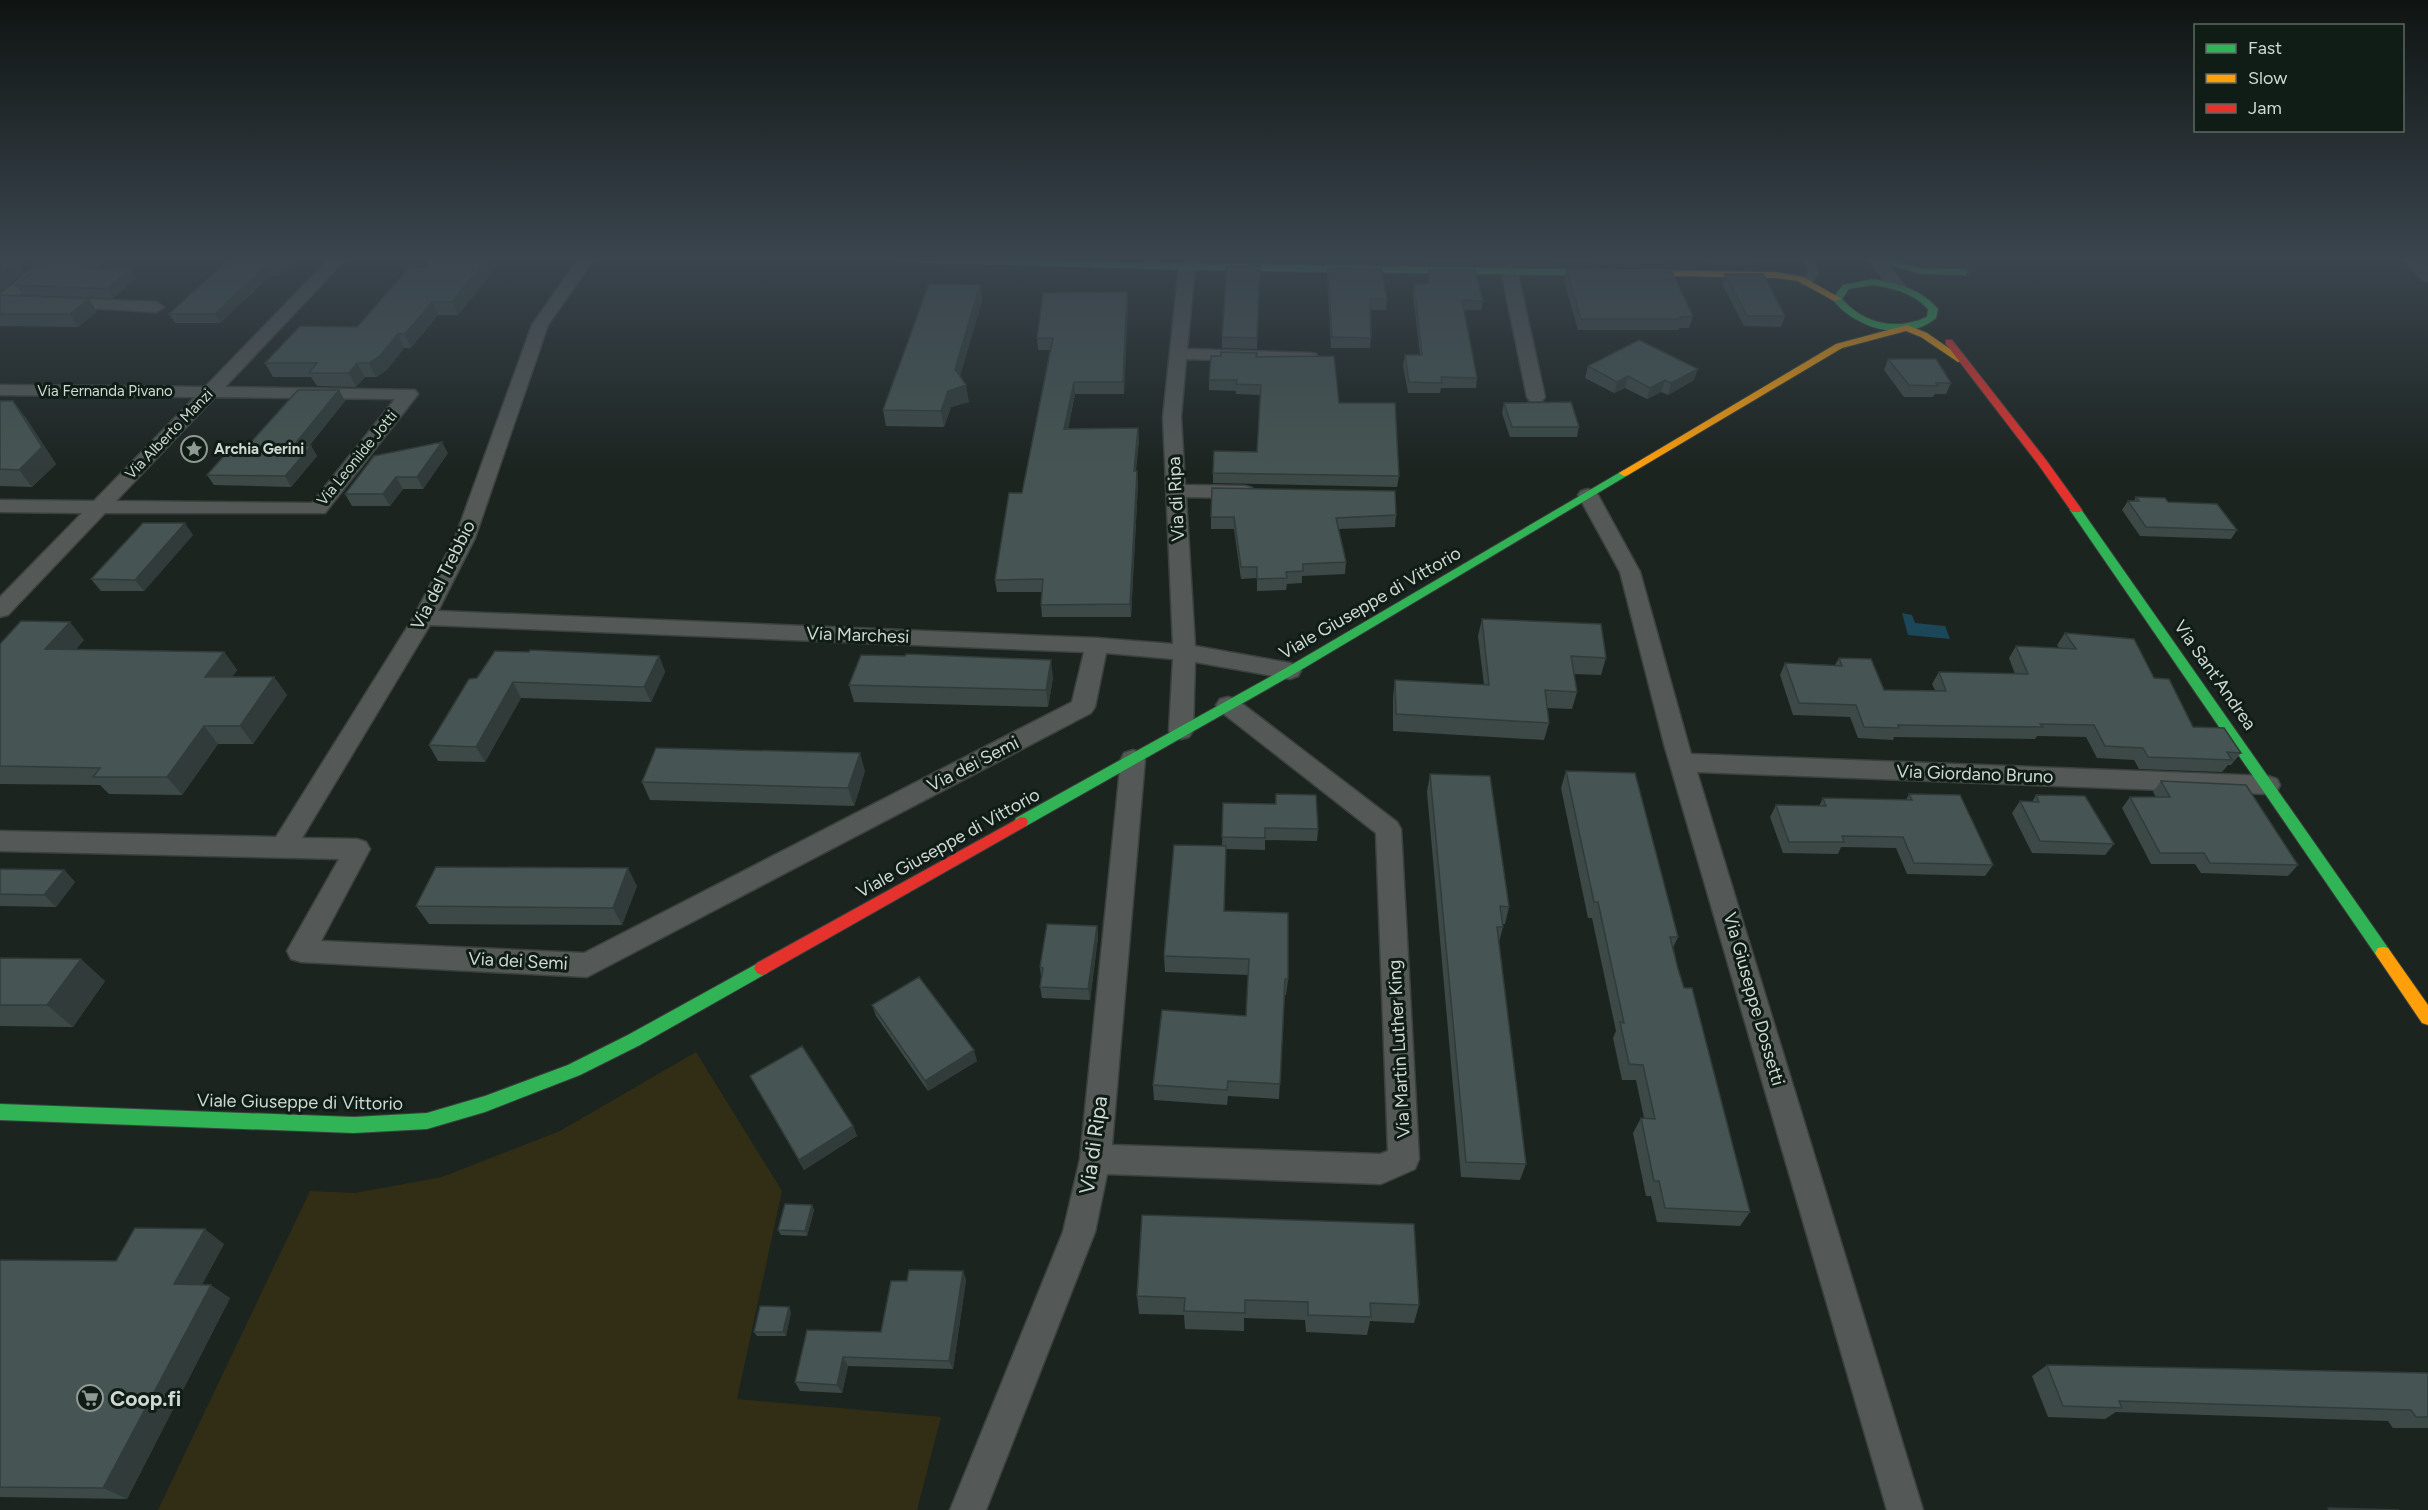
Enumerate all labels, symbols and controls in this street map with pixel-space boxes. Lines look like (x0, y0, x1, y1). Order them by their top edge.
legend (2194, 24, 2404, 132)
text: Fast (2248, 37, 2282, 59)
text: Slow (2248, 67, 2287, 89)
text: Jam (2248, 97, 2282, 119)
street label: Via Fernanda Pivano (37, 382, 173, 400)
street label: Via Alberto Manzi (121, 385, 217, 483)
street label: Via Leonilde Jotti (313, 407, 401, 509)
place icon: Archia Gerini (179, 434, 209, 464)
place label: Archia Gerini (214, 440, 304, 458)
street label: Via di Ripa (1163, 456, 1189, 542)
street label: Via del Trebbio (406, 517, 480, 633)
street label: Viale Giuseppe di Vittorio (1275, 542, 1465, 664)
street label: Via Sant'Andrea (2169, 616, 2261, 734)
street label: Via Marchesi (806, 622, 910, 648)
street label: Via dei Semi (924, 732, 1022, 796)
street label: Via Giordano Bruno (1896, 760, 2054, 788)
street label: Viale Giuseppe di Vittorio (852, 783, 1044, 903)
street label: Via Giuseppe Dossetti (1719, 910, 1789, 1088)
street label: Via dei Semi (468, 947, 568, 975)
street label: Via Martin Luther King (1383, 959, 1415, 1139)
street label: Viale Giuseppe di Vittorio (197, 1089, 403, 1115)
street label: Via di Ripa (1074, 1094, 1112, 1196)
supermarket icon: Coop.fi (75, 1383, 105, 1413)
place label: Coop.fi (110, 1386, 181, 1411)

